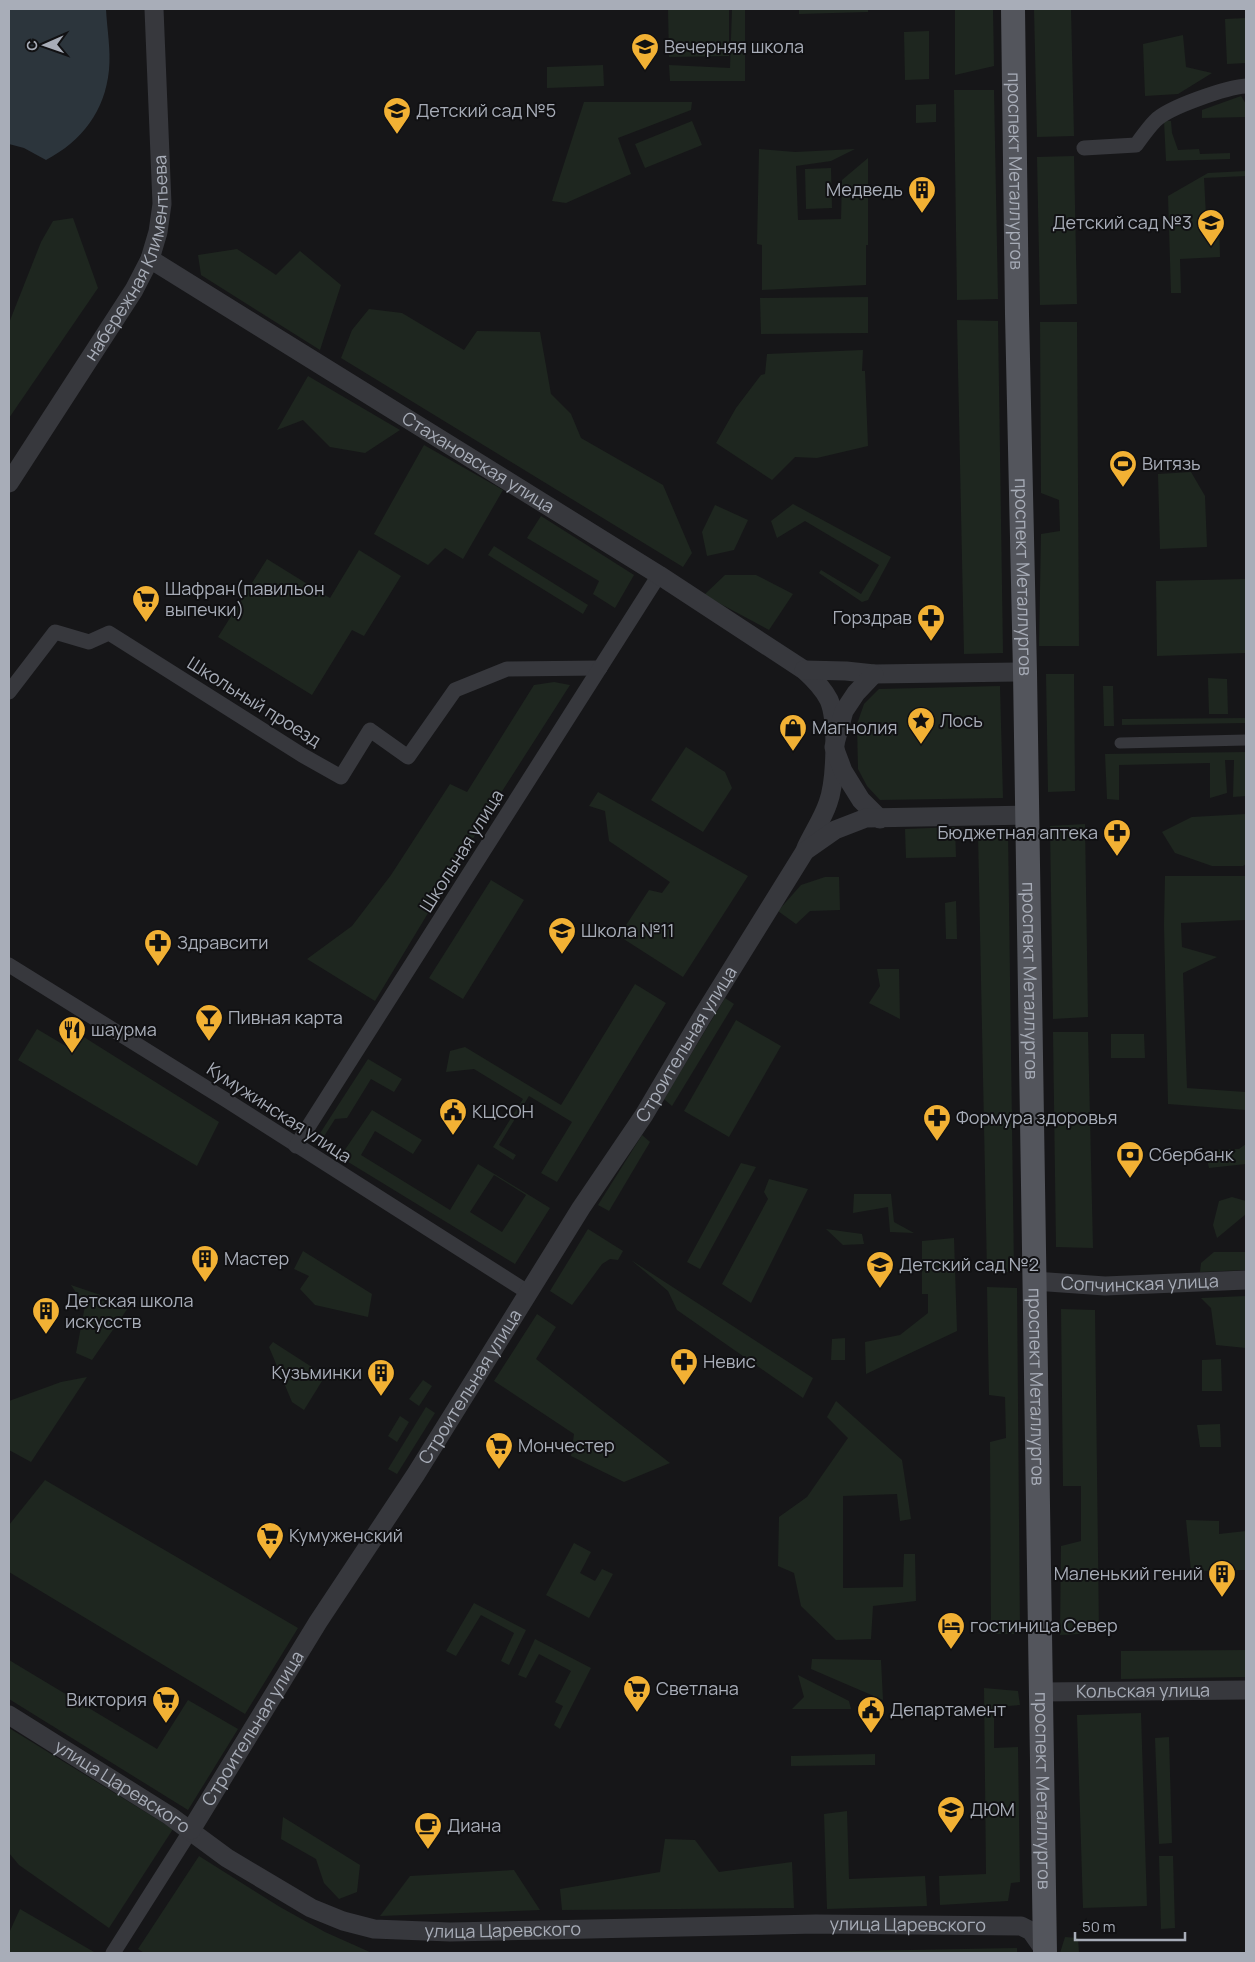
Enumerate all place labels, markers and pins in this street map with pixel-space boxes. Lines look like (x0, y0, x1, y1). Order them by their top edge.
school or university icon: Вечерняя школа (630, 32, 660, 71)
place label: Вечерняя школа (664, 34, 804, 58)
school or university icon: Детский сад №5 (382, 96, 412, 135)
place label: Детский сад №5 (416, 98, 556, 122)
building icon: Медведь (907, 175, 937, 214)
place label: Медведь (826, 177, 903, 201)
school or university icon: Детский сад №3 (1196, 208, 1226, 247)
place label: Детский сад №3 (1052, 210, 1192, 234)
sports icon: Витязь (1108, 449, 1138, 488)
place label: Витязь (1142, 451, 1201, 475)
place label: Шафран(павильон выпечки) (165, 576, 325, 621)
supermarket icon: Шафран(павильон выпечки) (131, 584, 161, 623)
pharmacy icon: Горздрав (916, 603, 946, 642)
place label: Горздрав (833, 605, 912, 629)
place icon: Лось (906, 706, 936, 745)
place label: Лось (940, 708, 983, 732)
shop icon: Магнолия (778, 713, 808, 752)
place label: Магнолия (812, 715, 897, 739)
pharmacy icon: Бюджетная аптека (1102, 818, 1132, 857)
place label: Бюджетная аптека (937, 820, 1098, 844)
school or university icon: Школа №11 (547, 916, 577, 955)
place label: Школа №11 (581, 918, 675, 942)
pharmacy icon: Здравсити (143, 928, 173, 967)
place label: Здравсити (177, 930, 268, 954)
bar icon: Пивная карта (194, 1003, 224, 1042)
place label: Пивная карта (228, 1005, 343, 1029)
restaurant icon: шаурма (57, 1015, 87, 1054)
place label: шаурма (91, 1017, 157, 1041)
public building icon: КЦСОН (438, 1097, 468, 1136)
place label: КЦСОН (472, 1099, 534, 1123)
pharmacy icon: Формура здоровья (922, 1103, 952, 1142)
place label: Формура здоровья (956, 1105, 1117, 1129)
bank icon: Сбербанк (1115, 1140, 1145, 1179)
place label: Сбербанк (1149, 1142, 1235, 1166)
building icon: Мастер (190, 1244, 220, 1283)
place label: Мастер (224, 1246, 289, 1270)
school or university icon: Детский сад №2 (865, 1250, 895, 1289)
place label: Детский сад №2 (899, 1252, 1039, 1276)
place label: Детская школа искусств (65, 1288, 193, 1333)
building icon: Детская школа искусств (31, 1296, 61, 1335)
pharmacy icon: Невис (669, 1347, 699, 1386)
place label: Невис (703, 1349, 756, 1373)
building icon: Кузьминки (366, 1358, 396, 1397)
place label: Кузьминки (271, 1360, 362, 1384)
supermarket icon: Мончестер (484, 1431, 514, 1470)
place label: Мончестер (518, 1433, 615, 1457)
supermarket icon: Кумуженский (255, 1521, 285, 1560)
place label: Кумуженский (289, 1523, 403, 1547)
building icon: Маленький гений (1207, 1559, 1237, 1598)
place label: Маленький гений (1054, 1561, 1203, 1585)
hotel icon: гостиница Север (936, 1611, 966, 1650)
place label: гостиница Север (970, 1613, 1118, 1637)
supermarket icon: Светлана (622, 1674, 652, 1713)
place label: Светлана (656, 1676, 739, 1700)
supermarket icon: Виктория (151, 1685, 181, 1724)
place label: Виктория (66, 1687, 147, 1711)
public building icon: Департамент (856, 1695, 886, 1734)
place label: Департамент (890, 1697, 1006, 1721)
school or university icon: ДЮМ (936, 1795, 966, 1834)
place label: ДЮМ (970, 1797, 1015, 1821)
cafe icon: Диана (413, 1811, 443, 1850)
place label: Диана (447, 1813, 501, 1837)

